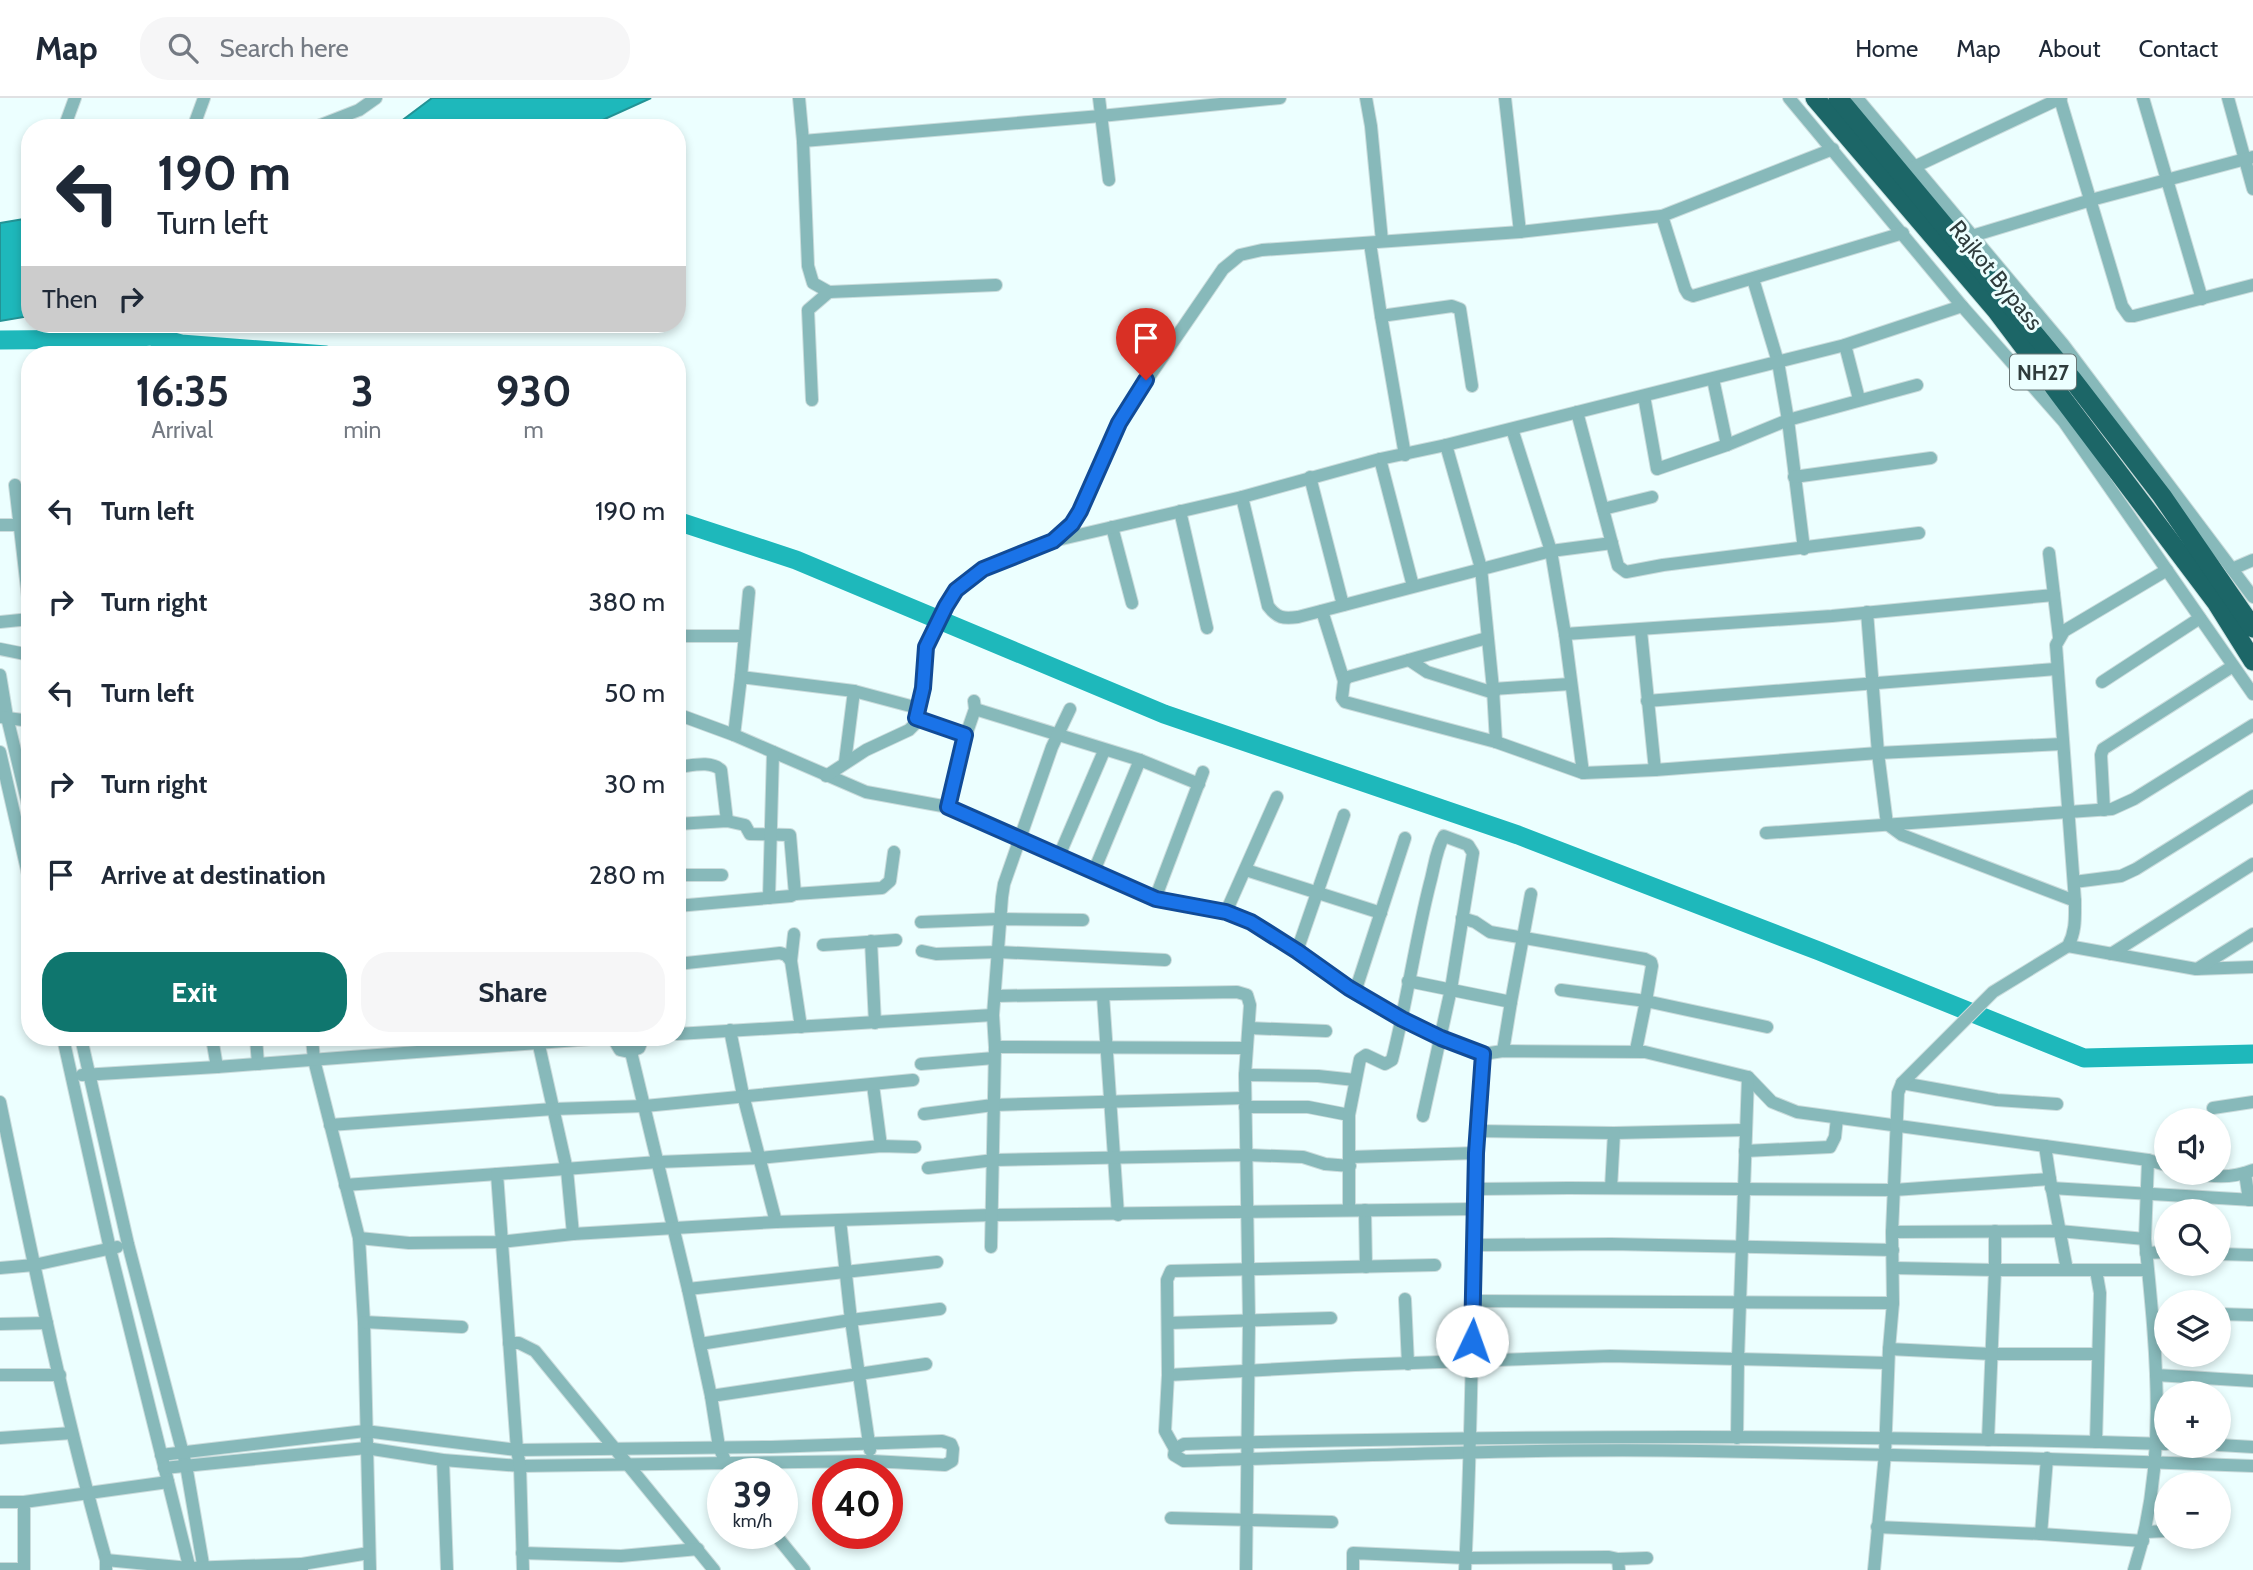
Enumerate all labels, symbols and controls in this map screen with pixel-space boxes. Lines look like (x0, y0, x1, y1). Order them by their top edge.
search box (140, 17, 630, 80)
text: Map (35, 28, 98, 68)
icon: search (164, 29, 202, 67)
text: Search here (220, 32, 349, 64)
text: Home (1855, 34, 1918, 63)
text: Map (1956, 34, 2001, 63)
text: About (2039, 34, 2101, 63)
text: Contact (2139, 34, 2218, 63)
text: 190 m (157, 143, 291, 202)
icon: left (42, 147, 133, 238)
text: Turn left (157, 203, 268, 242)
street label: Rajkot Bypass (1943, 215, 2049, 335)
icon: right (112, 280, 150, 318)
text: Then (42, 283, 98, 315)
pin (1116, 308, 1176, 380)
icon: arrive (1127, 319, 1165, 357)
road number: NH27 (2010, 354, 2076, 390)
text: 16:35 (135, 365, 229, 417)
text: 3 (351, 365, 374, 417)
text: 930 (496, 365, 572, 417)
text: Arrival (152, 416, 213, 444)
text: min (343, 416, 381, 444)
text: m (524, 416, 544, 444)
icon: left (42, 492, 80, 530)
text: Turn left (101, 495, 194, 527)
text: 190 m (595, 495, 665, 527)
icon: right (42, 583, 80, 621)
text: Turn right (101, 586, 207, 618)
text: 380 m (588, 586, 665, 618)
icon: left (42, 674, 80, 712)
text: Turn left (101, 677, 194, 709)
text: 50 m (604, 677, 665, 709)
icon: right (42, 765, 80, 803)
text: Turn right (101, 768, 207, 800)
text: 30 m (604, 768, 665, 800)
icon: arrive (42, 856, 80, 894)
text: Arrive at destination (101, 859, 326, 891)
text: 280 m (589, 859, 665, 891)
button: Exit (42, 952, 347, 1032)
button: Share (361, 952, 665, 1032)
map controls (2154, 1108, 2231, 1549)
button: sound (2154, 1108, 2231, 1185)
button: search (2154, 1199, 2231, 1276)
button: layers (2154, 1290, 2231, 1367)
position arrow (1435, 1304, 1509, 1378)
button: + (2154, 1381, 2231, 1458)
speed limit sign: 40 (812, 1458, 903, 1549)
button: − (2154, 1472, 2231, 1549)
text: 39 (733, 1473, 772, 1516)
text: km/h (733, 1510, 772, 1532)

